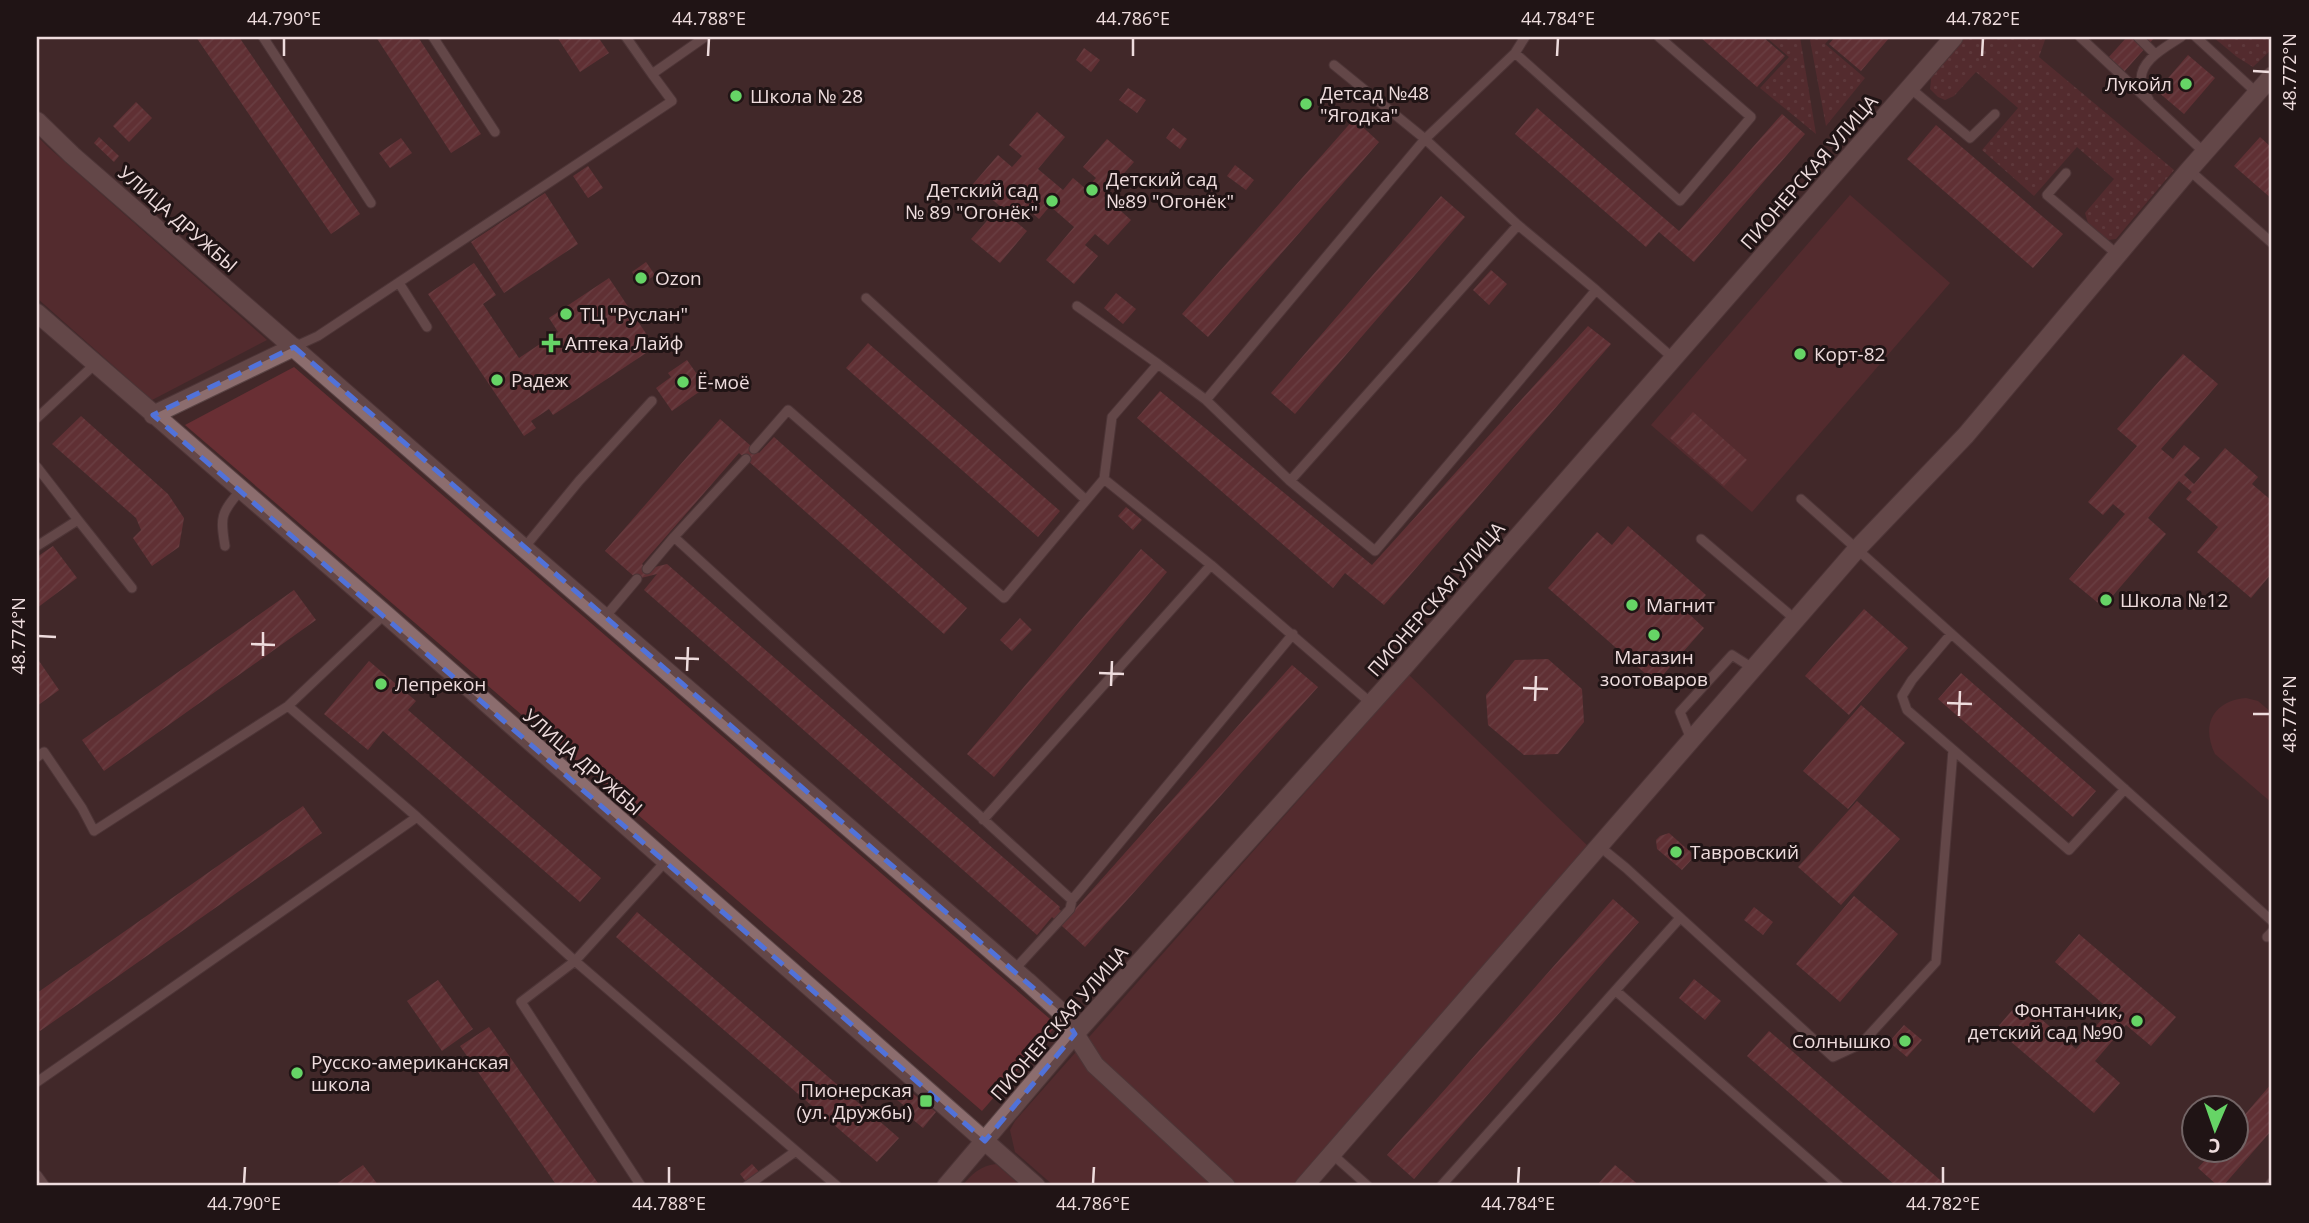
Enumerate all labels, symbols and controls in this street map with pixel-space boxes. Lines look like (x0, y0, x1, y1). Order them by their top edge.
text: 44.790°E (247, 6, 321, 30)
text: 44.788°E (672, 6, 746, 30)
text: 44.786°E (1096, 6, 1170, 30)
text: 44.784°E (1521, 6, 1595, 30)
text: 44.782°E (1946, 6, 2020, 30)
text: 48.772°N (2277, 33, 2301, 111)
place label: Лукойл (2105, 71, 2172, 97)
marker: Лукойл (2178, 76, 2194, 92)
place label: Детсад №48 "Ягодка" (1320, 80, 1429, 128)
place label: Школа № 28 (750, 83, 863, 109)
marker: Школа № 28 (728, 88, 744, 104)
street label: ПИОНЕРСКАЯ УЛИЦА (1735, 89, 1883, 255)
marker: Детсад №48 "Ягодка" (1298, 96, 1314, 112)
street label: УЛИЦА ДРУЖБЫ (113, 160, 243, 278)
place label: Детский сад №89 "Огонёк" (1106, 166, 1234, 214)
place label: Детский сад № 89 "Огонёк" (905, 177, 1038, 225)
marker: Детский сад №89 "Огонёк" (1084, 182, 1100, 198)
marker: Детский сад № 89 "Огонёк" (1044, 193, 1060, 209)
place label: Ozon (655, 265, 702, 291)
marker: Ozon (633, 270, 649, 286)
place label: ТЦ "Руслан" (580, 301, 688, 327)
marker: ТЦ "Руслан" (558, 306, 574, 322)
place label: Аптека Лайф (565, 330, 683, 356)
marker: Аптека Лайф (543, 335, 559, 351)
place label: Корт-82 (1814, 341, 1885, 367)
marker: Корт-82 (1792, 346, 1808, 362)
place label: Радеж (511, 367, 569, 393)
place label: Ё-моё (697, 369, 750, 395)
marker: Радеж (489, 372, 505, 388)
marker: Ё-моё (675, 374, 691, 390)
street label: ПИОНЕРСКАЯ УЛИЦА (1362, 516, 1510, 682)
place label: Школа №12 (2120, 587, 2228, 613)
place label: Магнит (1646, 592, 1715, 618)
marker: Школа №12 (2098, 592, 2114, 608)
text: 48.774°N (6, 597, 30, 675)
marker: Магнит (1624, 597, 1640, 613)
marker: Магазин зоотоваров (1646, 627, 1662, 643)
place label: Магазин зоотоваров (1600, 644, 1708, 692)
place label: Лепрекон (395, 671, 486, 697)
text: 48.774°N (2277, 675, 2301, 753)
marker: Лепрекон (373, 676, 389, 692)
street label: УЛИЦА ДРУЖБЫ (518, 703, 648, 821)
place label: Тавровский (1690, 839, 1799, 865)
marker: Тавровский (1668, 844, 1684, 860)
street label: ПИОНЕРСКАЯ УЛИЦА (985, 940, 1133, 1106)
place label: Фонтанчик, детский сад №90 (1968, 997, 2123, 1045)
marker: Фонтанчик, детский сад №90 (2129, 1013, 2145, 1029)
place label: Солнышко (1792, 1028, 1891, 1054)
marker: Солнышко (1897, 1033, 1913, 1049)
place label: Русско-американская школа (311, 1049, 509, 1097)
marker: Русско-американская школа (289, 1065, 305, 1081)
place label: Пионерская (ул. Дружбы) (796, 1077, 912, 1125)
marker: Пионерская (ул. Дружбы) (918, 1093, 934, 1109)
north arrow (2180, 1094, 2250, 1164)
text: С (2208, 1133, 2221, 1159)
text: 44.790°E (207, 1191, 281, 1215)
text: 44.788°E (632, 1191, 706, 1215)
text: 44.786°E (1056, 1191, 1130, 1215)
text: 44.784°E (1481, 1191, 1555, 1215)
text: 44.782°E (1906, 1191, 1980, 1215)

